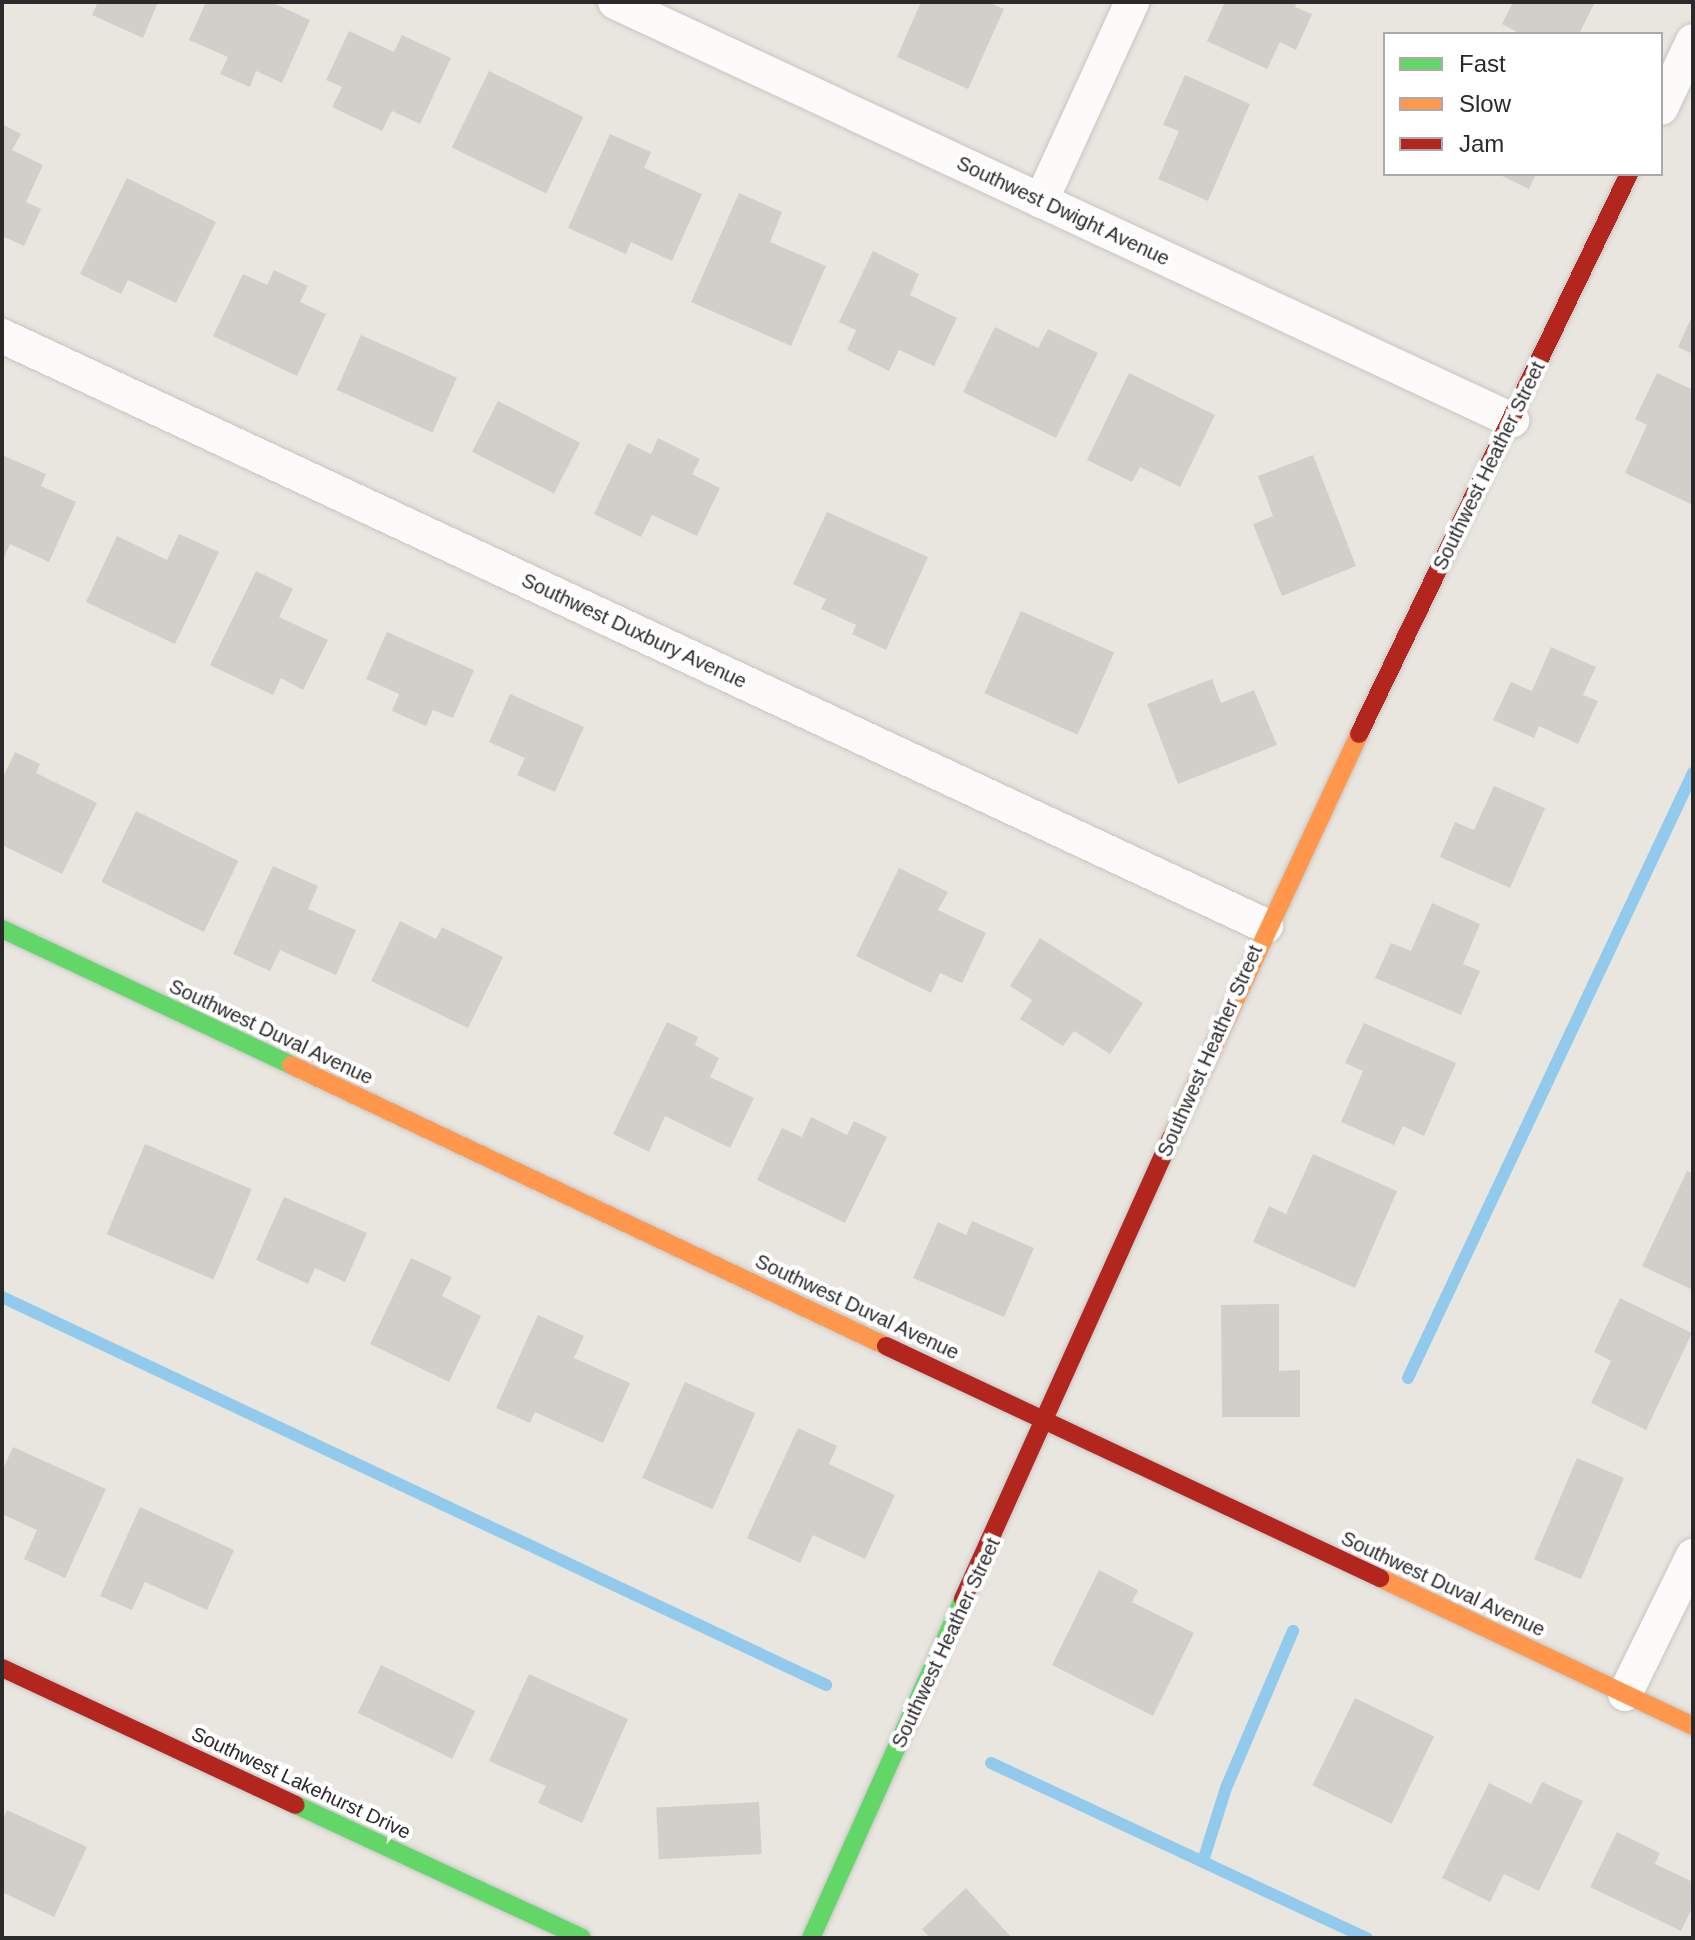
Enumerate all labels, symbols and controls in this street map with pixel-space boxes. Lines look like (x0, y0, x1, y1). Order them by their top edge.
legend (1383, 32, 1663, 176)
text: Fast (1459, 50, 1506, 77)
text: Slow (1459, 90, 1511, 117)
text: Jam (1459, 130, 1504, 157)
street label: Southwest Dwight Avenue (952, 151, 1174, 271)
street label: Southwest Heather Street (1428, 358, 1550, 574)
street label: Southwest Duxbury Avenue (517, 568, 751, 694)
street label: Southwest Heather Street (1152, 942, 1268, 1160)
street label: Southwest Duval Avenue (165, 974, 377, 1090)
street label: Southwest Duval Avenue (751, 1249, 963, 1365)
street label: Southwest Duval Avenue (1337, 1526, 1549, 1642)
street label: Southwest Heather Street (887, 1534, 1005, 1752)
street label: Southwest Lakehurst Drive (188, 1722, 414, 1844)

